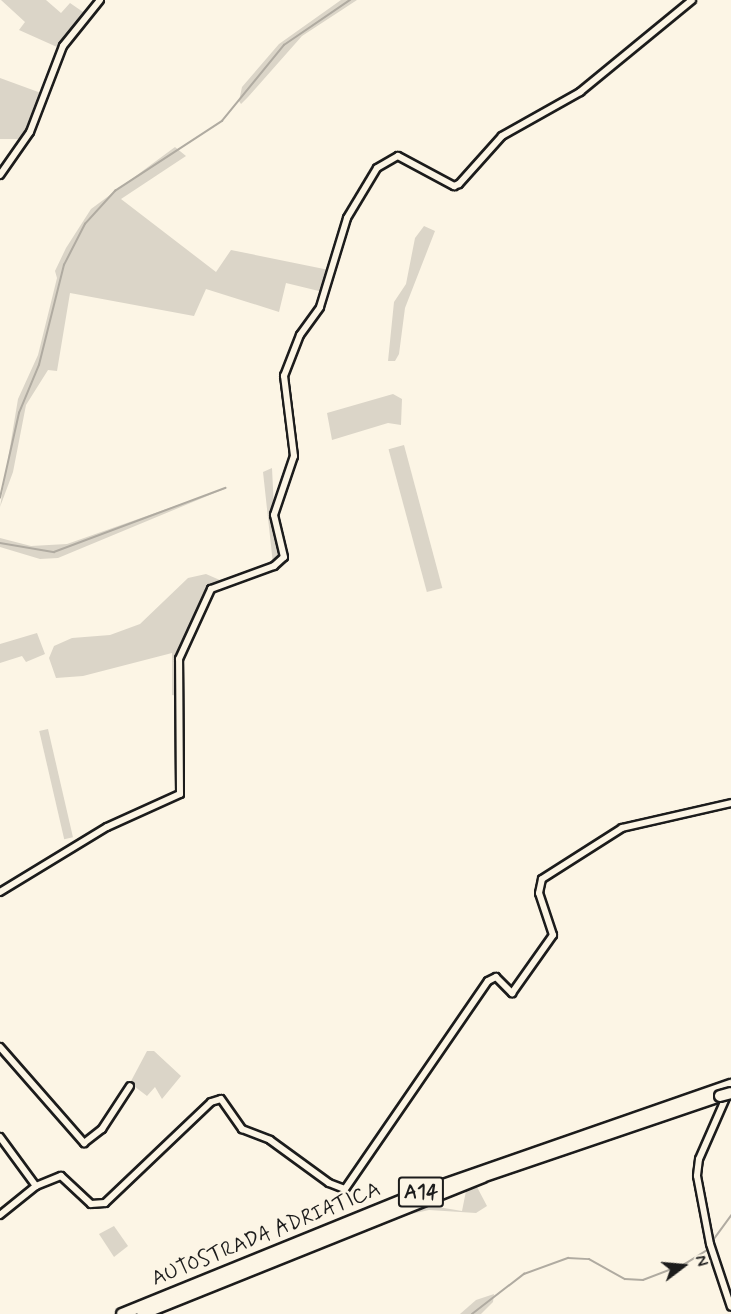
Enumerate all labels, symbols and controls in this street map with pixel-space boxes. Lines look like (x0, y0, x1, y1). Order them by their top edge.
street label: AUTOSTRADA ADRIATICA (145, 1175, 387, 1293)
road number: A14 (397, 1175, 445, 1209)
north arrow (653, 1236, 713, 1296)
text: N (689, 1253, 712, 1269)

